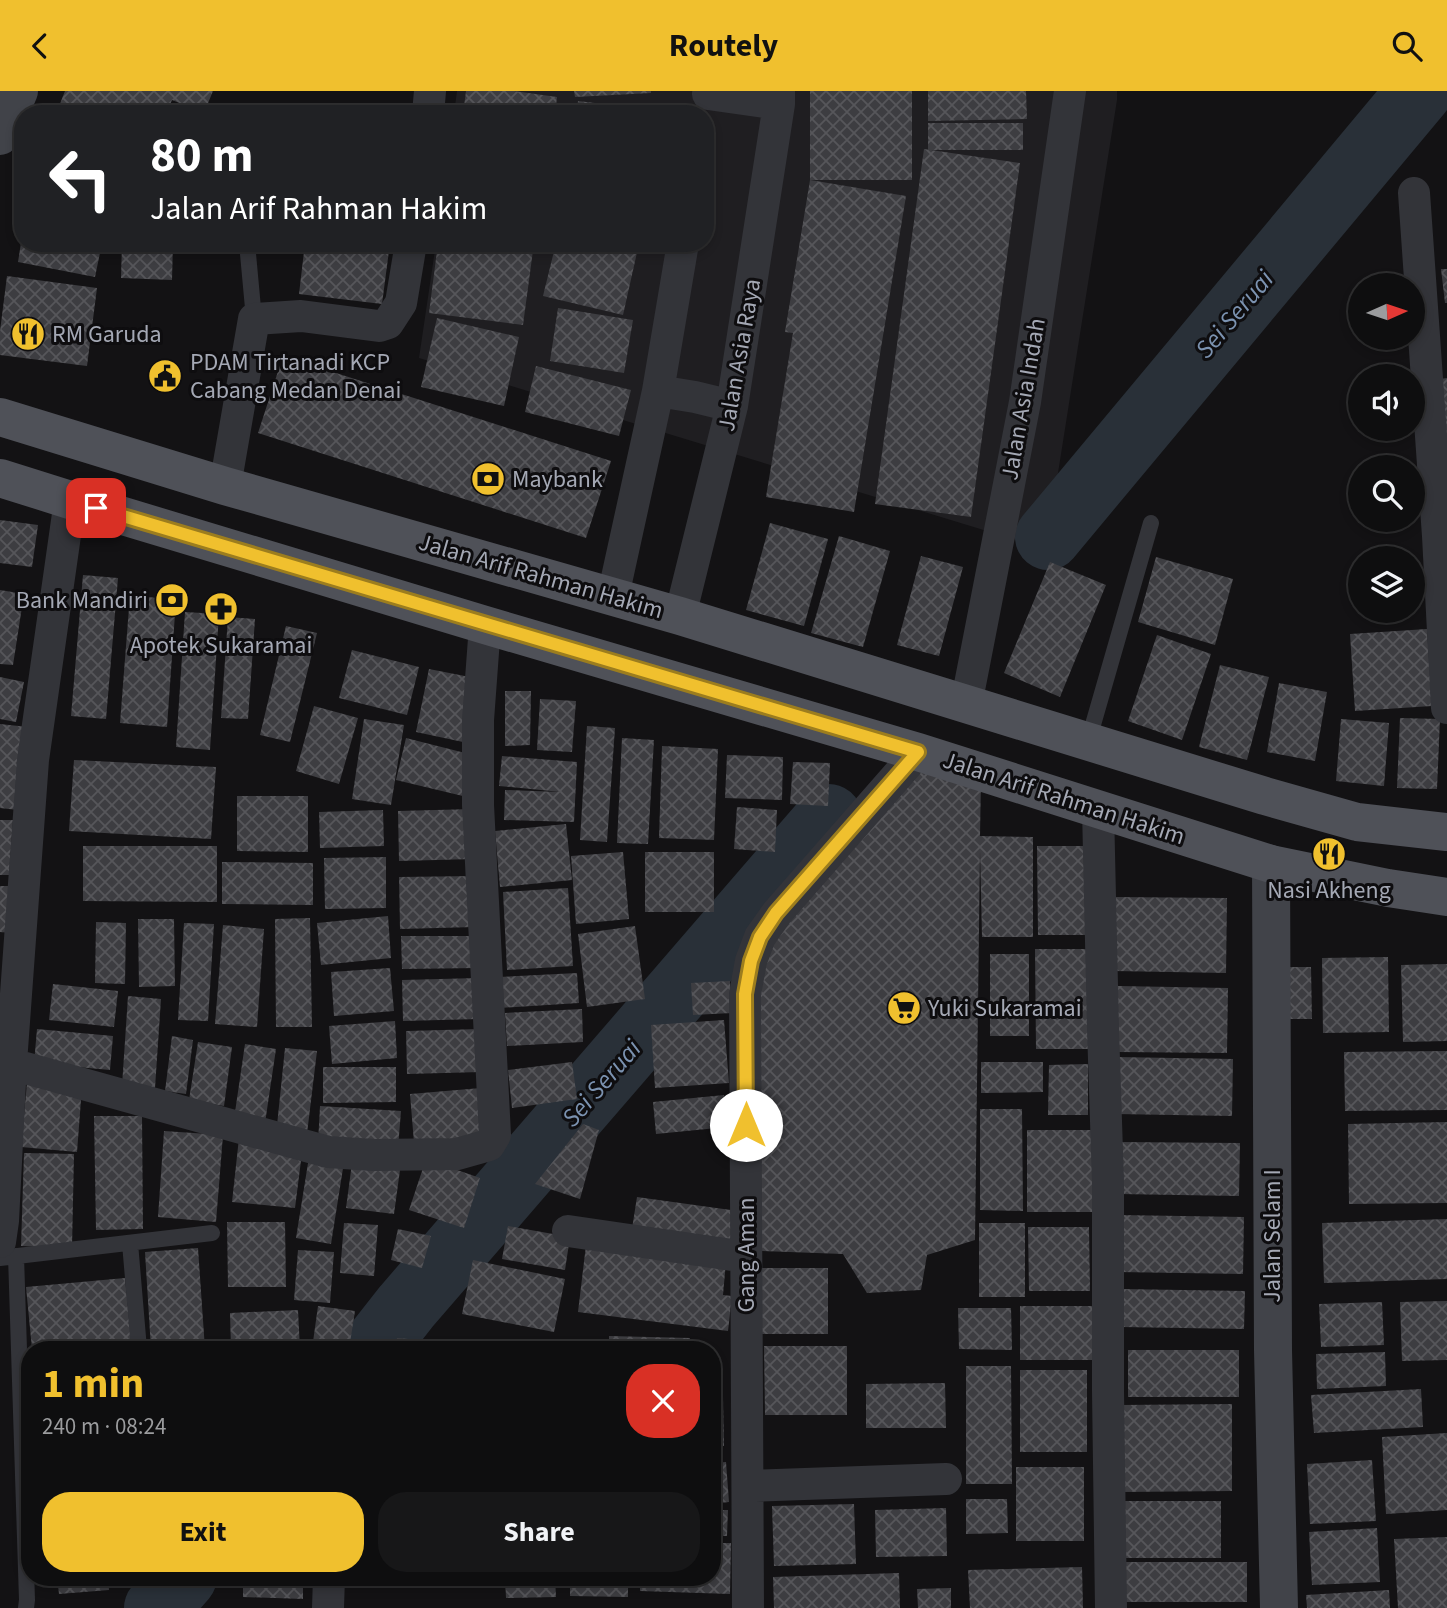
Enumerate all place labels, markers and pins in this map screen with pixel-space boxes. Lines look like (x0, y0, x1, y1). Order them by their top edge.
restaurant icon: RM Garuda (9, 315, 47, 353)
place label: RM Garuda (52, 317, 162, 352)
place label: PDAM Tirtanadi KCP Cabang Medan Denai (190, 345, 401, 408)
public building icon: PDAM Tirtanadi KCP Cabang Medan Denai (146, 357, 184, 395)
bank icon: Maybank (469, 460, 507, 498)
place label: Maybank (512, 462, 603, 497)
pin (66, 478, 126, 538)
bank icon: Bank Mandiri (153, 581, 191, 619)
place label: Bank Mandiri (16, 583, 148, 618)
pharmacy icon: Apotek Sukaramai (202, 590, 240, 628)
place label: Apotek Sukaramai (130, 628, 312, 663)
restaurant icon: Nasi Akheng (1310, 835, 1348, 873)
place label: Nasi Akheng (1267, 873, 1391, 908)
supermarket icon: Yuki Sukaramai (885, 989, 923, 1027)
place label: Yuki Sukaramai (927, 991, 1082, 1026)

